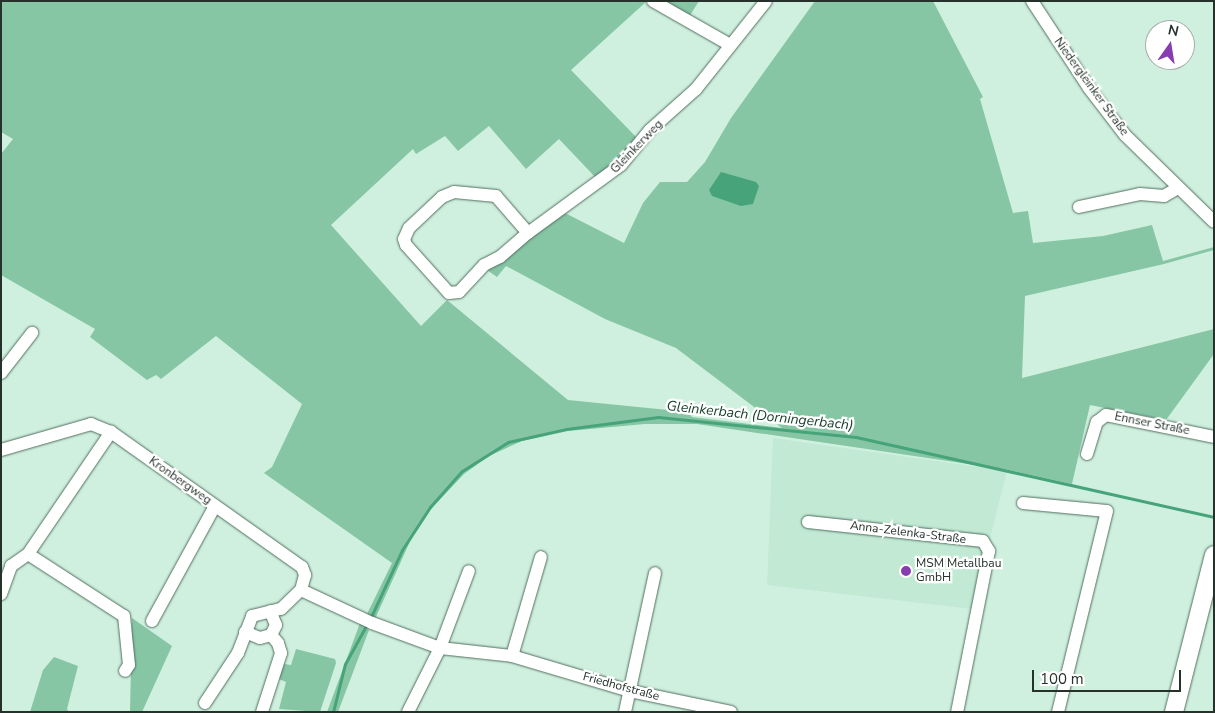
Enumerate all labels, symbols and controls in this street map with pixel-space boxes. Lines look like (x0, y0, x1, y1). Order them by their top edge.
north arrow (1145, 20, 1195, 70)
text: N (1166, 20, 1180, 41)
street label: Niedergleinker Straße (1051, 35, 1131, 139)
street label: Gleinkerweg (608, 117, 666, 177)
water label: Gleinkerbach (Dorningerbach) (666, 398, 854, 434)
street label: Ennser Straße (1113, 410, 1191, 438)
street label: Kronbergweg (146, 454, 214, 508)
street label: Anna-Zelenka-Straße (849, 519, 967, 547)
place label: MSM Metallbau GmbH (916, 557, 1001, 585)
marker: MSM Metallbau GmbH (900, 565, 912, 577)
scale bar (1035, 660, 1184, 692)
text: 100 m (1040, 669, 1084, 689)
street label: Friedhofstraße (581, 670, 661, 704)

